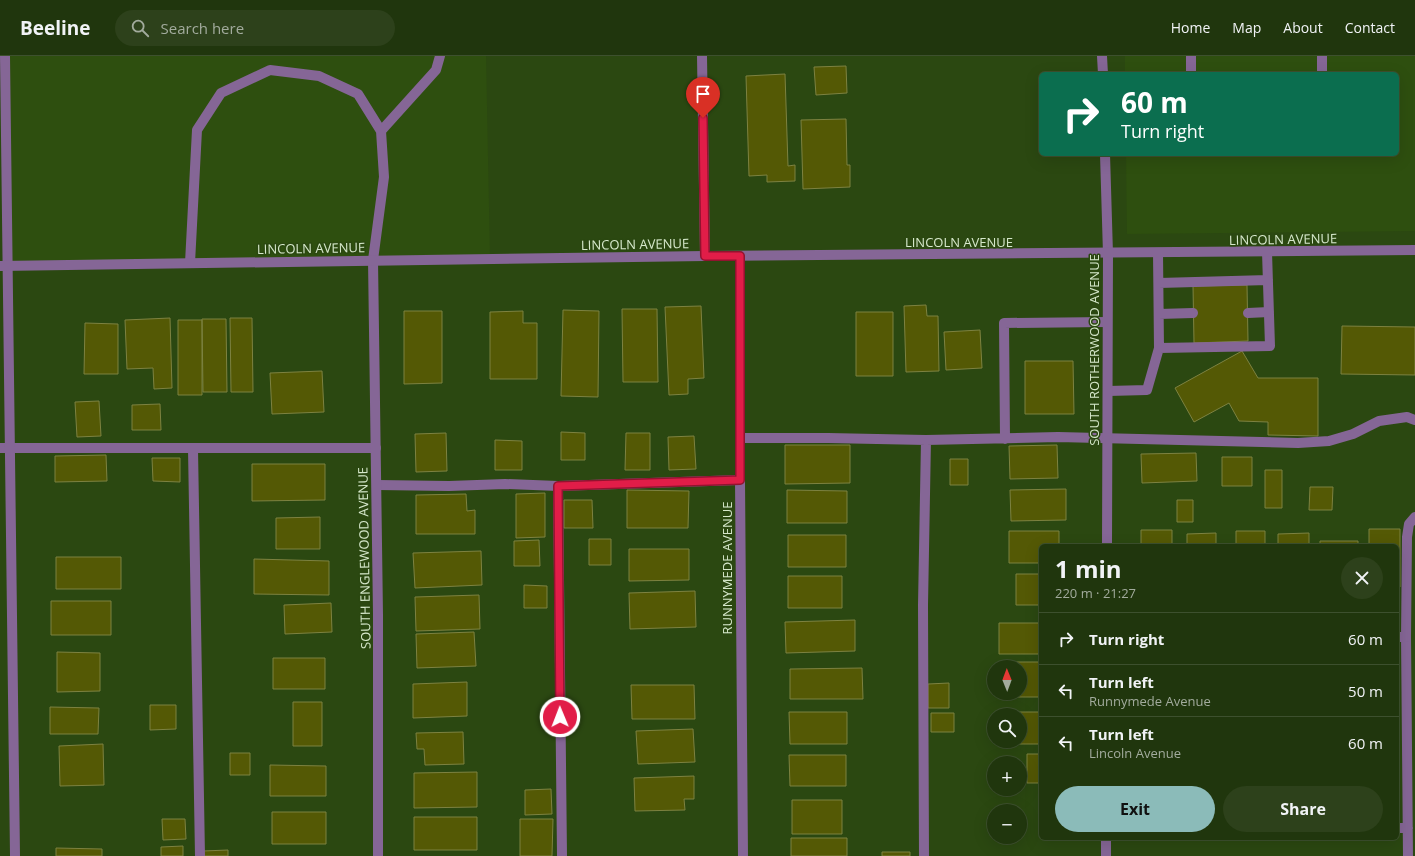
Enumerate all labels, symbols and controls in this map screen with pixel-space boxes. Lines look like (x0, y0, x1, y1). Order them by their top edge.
search box (115, 10, 395, 46)
text: Beeline (20, 15, 91, 41)
icon: search (129, 17, 151, 39)
text: Search here (161, 18, 244, 38)
text: Home (1171, 18, 1210, 37)
text: Map (1232, 18, 1261, 37)
text: About (1283, 18, 1323, 37)
text: Contact (1345, 18, 1395, 37)
pin (686, 77, 720, 118)
icon: arrive (692, 83, 714, 105)
text: 60 m (1121, 83, 1188, 121)
icon: right (1055, 88, 1107, 140)
text: Turn right (1121, 119, 1204, 143)
street label: LINCOLN AVENUE (1229, 229, 1337, 249)
street label: LINCOLN AVENUE (905, 233, 1013, 251)
street label: LINCOLN AVENUE (581, 234, 689, 254)
street label: LINCOLN AVENUE (257, 238, 365, 258)
street label: SOUTH ROTHERWOOD AVENUE (1085, 254, 1103, 446)
street label: SOUTH ENGLEWOOD AVENUE (353, 467, 375, 649)
street label: RUNNYMEDE AVENUE (718, 502, 736, 634)
text: 1 min (1055, 552, 1122, 585)
button: close (1341, 557, 1383, 599)
text: 220 m · 21:27 (1055, 584, 1136, 602)
icon: right (1055, 628, 1077, 650)
text: Turn right (1089, 629, 1164, 649)
text: 60 m (1348, 629, 1383, 649)
north arrow (987, 660, 1027, 700)
map controls (987, 660, 1027, 844)
text: Turn left (1089, 672, 1154, 692)
icon: left (1055, 680, 1077, 702)
text: 50 m (1348, 681, 1383, 701)
text: Runnymede Avenue (1089, 692, 1211, 710)
position arrow (539, 696, 581, 738)
button: search (987, 708, 1027, 748)
text: Turn left (1089, 724, 1154, 744)
icon: left (1055, 732, 1077, 754)
text: 60 m (1348, 733, 1383, 753)
text: Lincoln Avenue (1089, 744, 1181, 762)
button: + (987, 756, 1027, 796)
button: Exit (1055, 786, 1215, 832)
button: Share (1223, 786, 1383, 832)
button: − (987, 804, 1027, 844)

